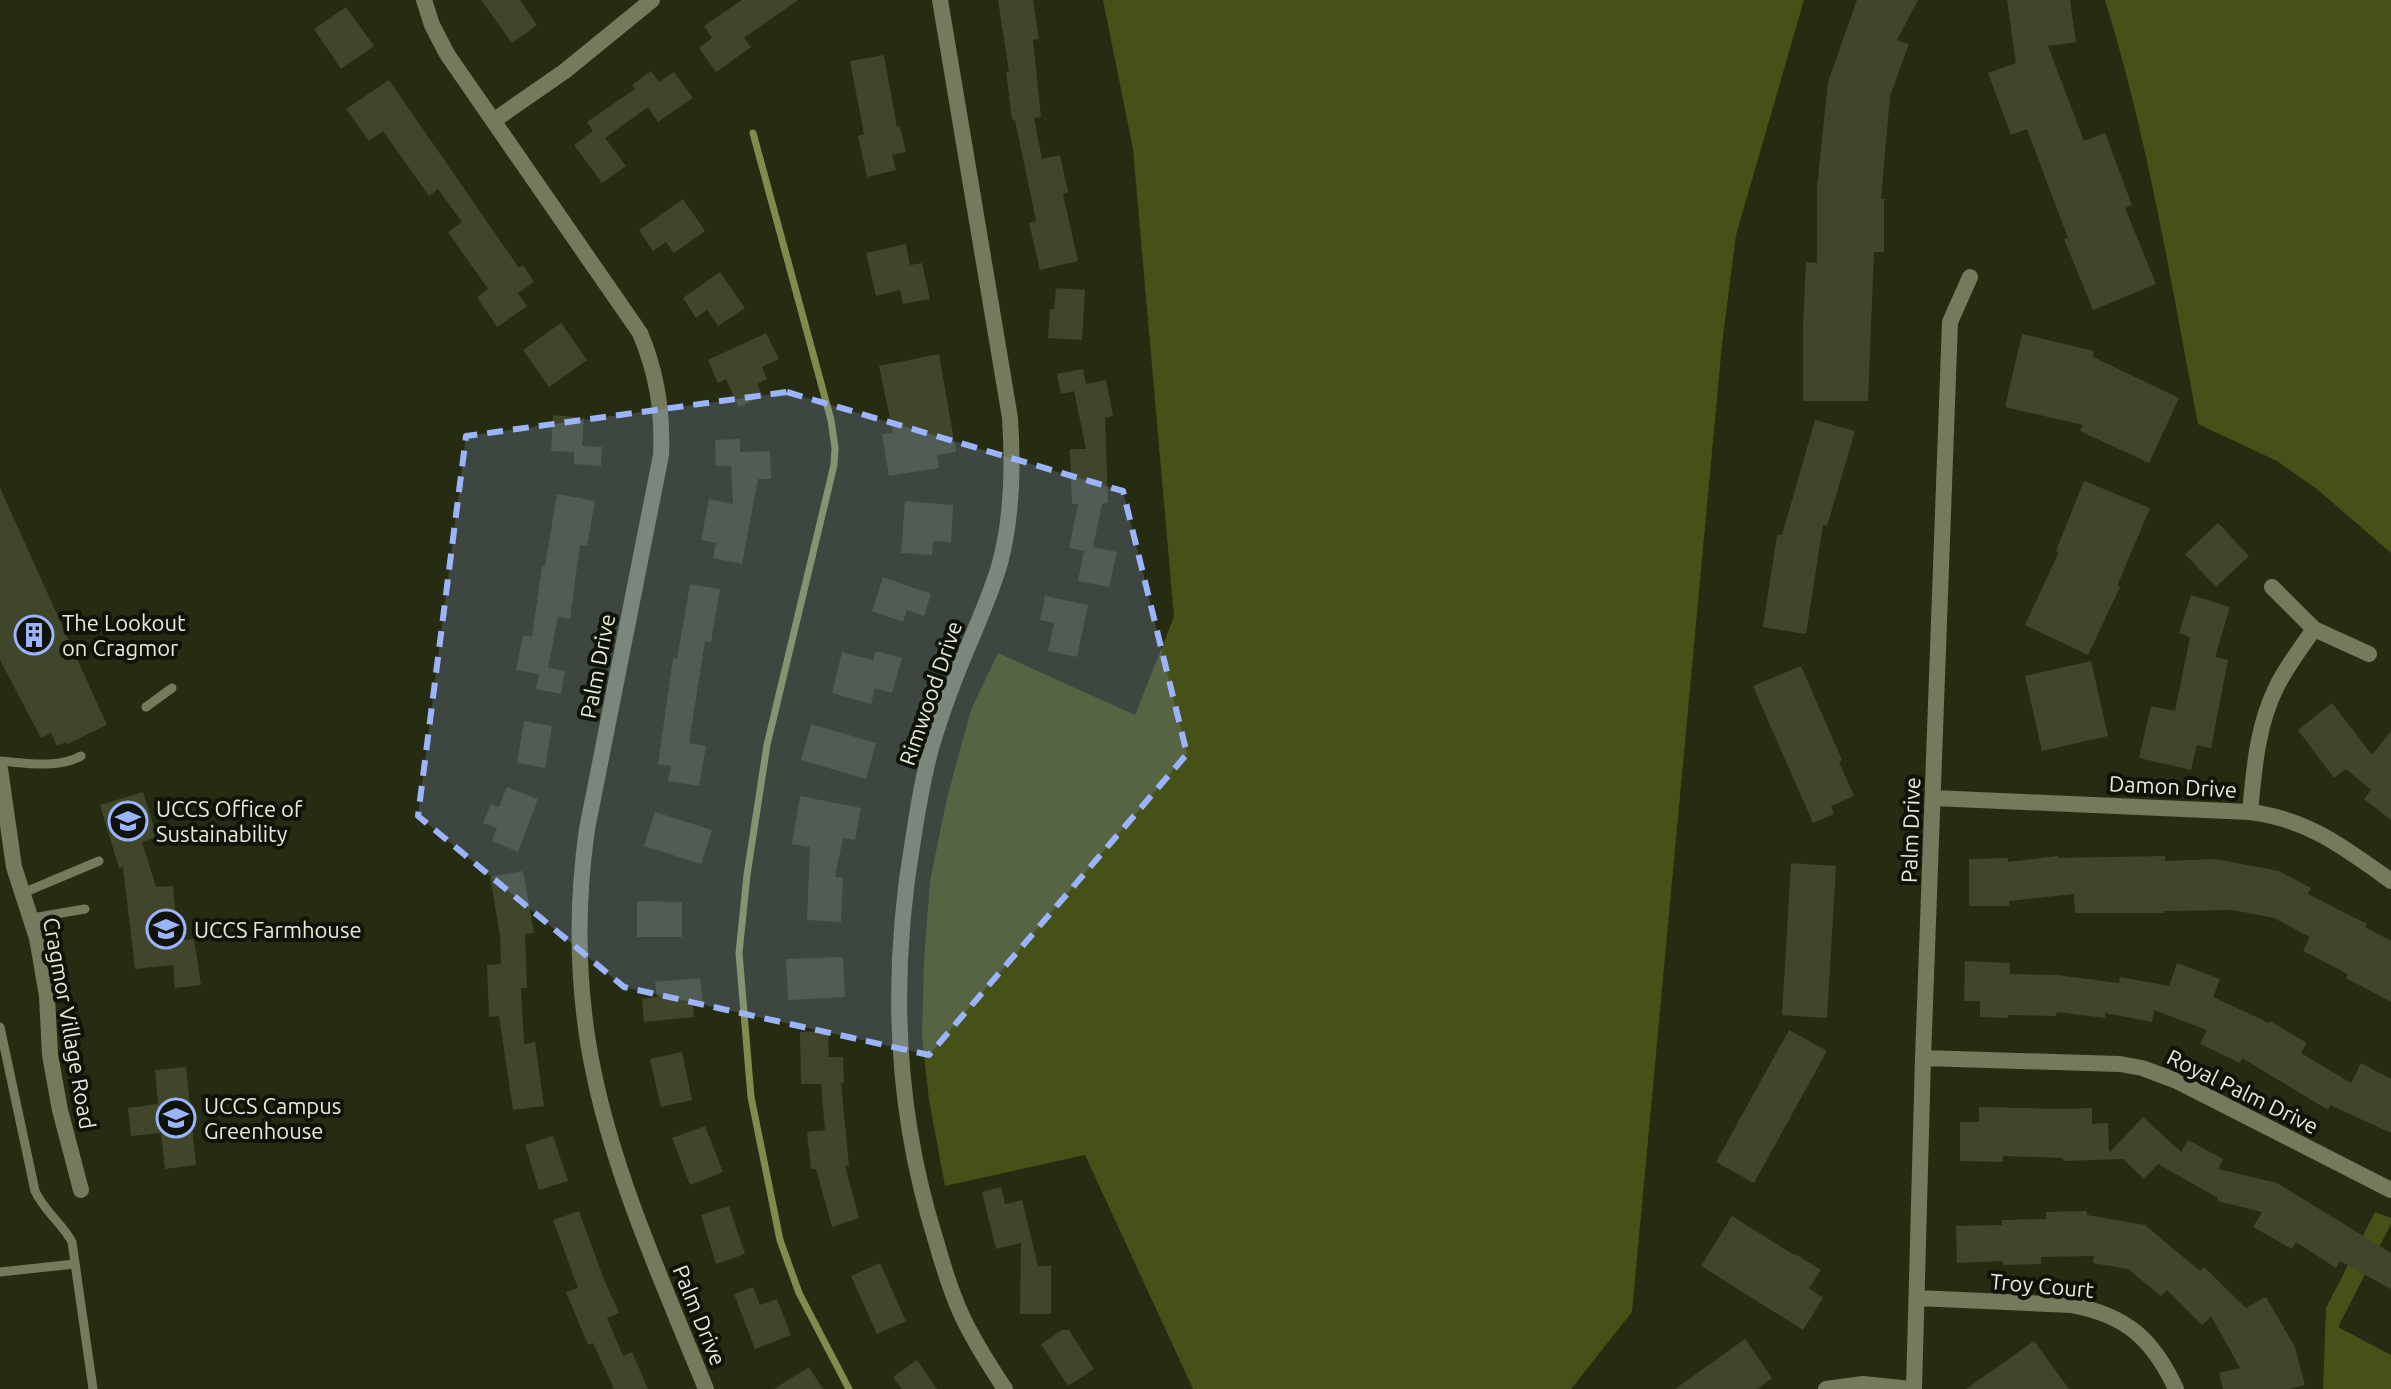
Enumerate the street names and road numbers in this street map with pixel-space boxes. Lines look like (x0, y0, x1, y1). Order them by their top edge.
street label: Palm Drive (575, 612, 619, 720)
street label: Rimwood Drive (894, 618, 966, 768)
street label: Damon Drive (2108, 770, 2238, 802)
street label: Palm Drive (1896, 777, 1924, 883)
street label: Cragmor Village Road (39, 915, 101, 1131)
street label: Royal Palm Drive (2163, 1044, 2323, 1138)
street label: Palm Drive (669, 1261, 731, 1369)
street label: Troy Court (1989, 1268, 2095, 1302)

